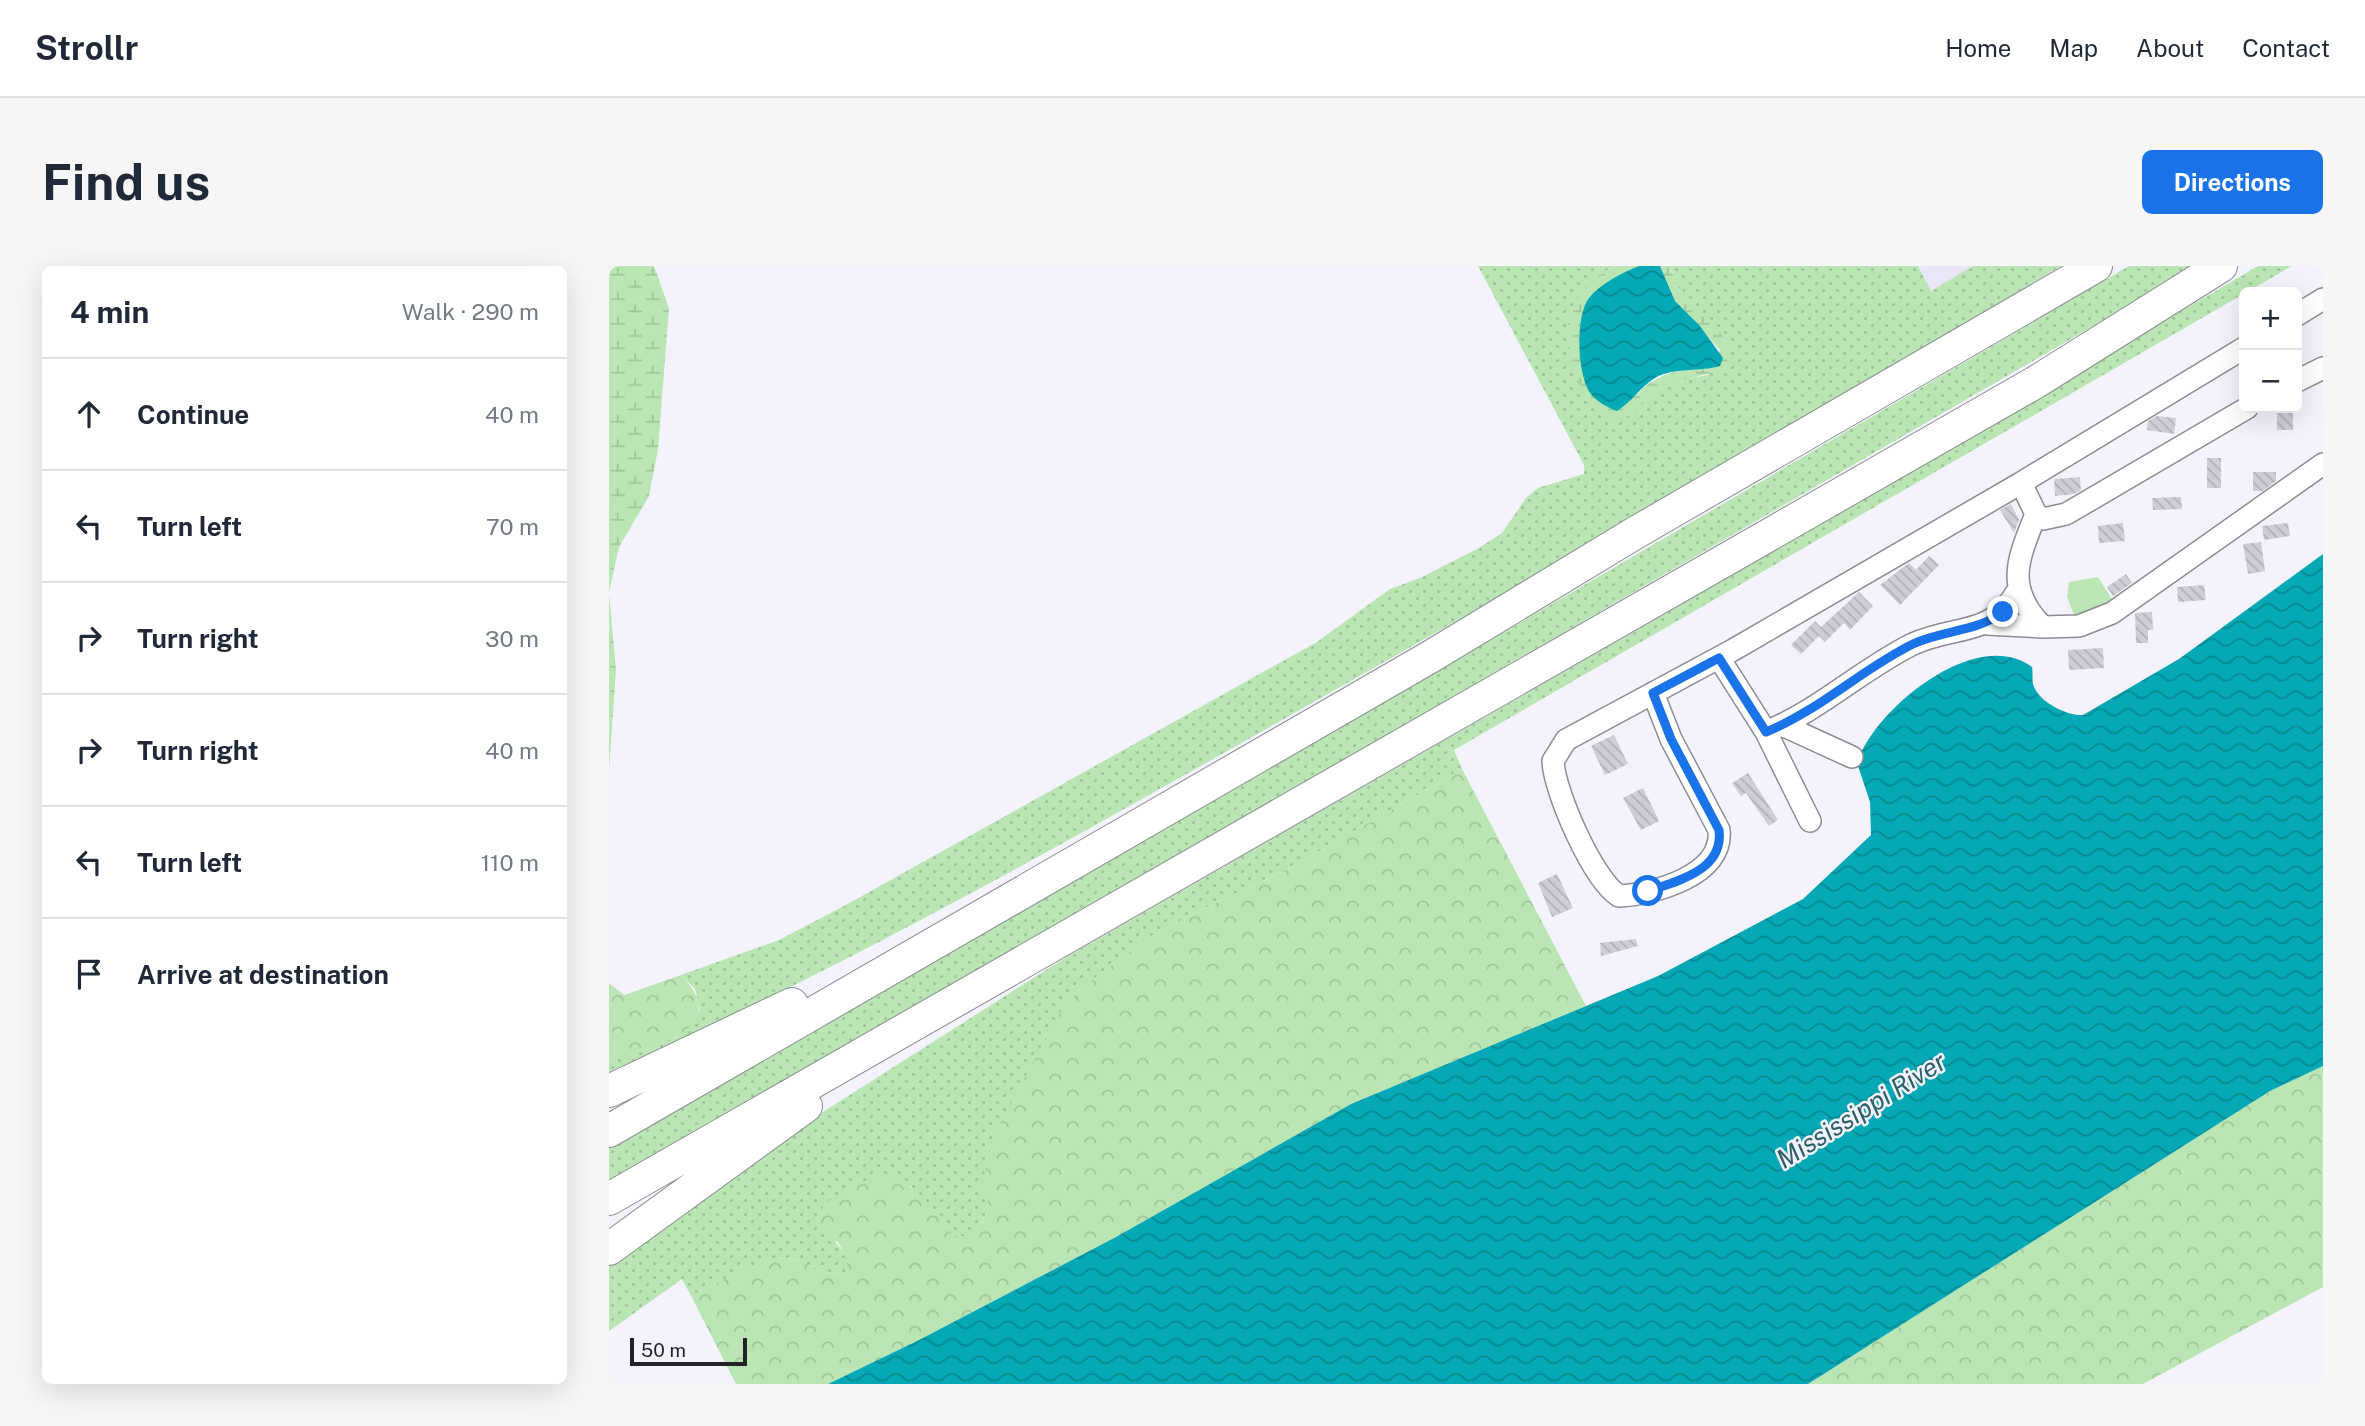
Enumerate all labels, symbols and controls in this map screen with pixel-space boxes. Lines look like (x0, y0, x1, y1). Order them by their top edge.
text: Strollr (35, 29, 138, 67)
text: Home (1945, 34, 2011, 62)
text: Map (2049, 34, 2098, 62)
text: About (2136, 34, 2204, 62)
text: Contact (2242, 34, 2330, 62)
button: Directions (2142, 150, 2323, 214)
text: Find us (42, 153, 210, 211)
map controls (2239, 287, 2302, 413)
button: + (2239, 287, 2302, 350)
text: 4 min (70, 294, 149, 330)
text: Walk · 290 m (402, 298, 539, 325)
button: − (2239, 350, 2302, 413)
icon: ahead (70, 395, 108, 433)
text: Continue (137, 399, 249, 430)
text: 40 m (485, 401, 539, 428)
icon: left (70, 507, 108, 545)
text: Turn left (137, 511, 242, 542)
text: 70 m (486, 513, 539, 540)
route end (1987, 596, 2018, 627)
icon: right (70, 619, 108, 657)
text: Turn right (137, 623, 259, 654)
text: 30 m (485, 625, 539, 652)
icon: right (70, 731, 108, 769)
text: Turn right (137, 735, 259, 766)
text: 40 m (485, 737, 539, 764)
icon: left (70, 843, 108, 881)
text: Turn left (137, 847, 242, 878)
text: 110 m (481, 849, 539, 876)
route start (1632, 875, 1663, 906)
icon: arrive (70, 955, 108, 993)
text: Arrive at destination (137, 959, 389, 990)
water label: Mississippi River (1771, 1045, 1952, 1175)
scale bar (630, 1335, 747, 1367)
text: 50 m (641, 1339, 686, 1361)

